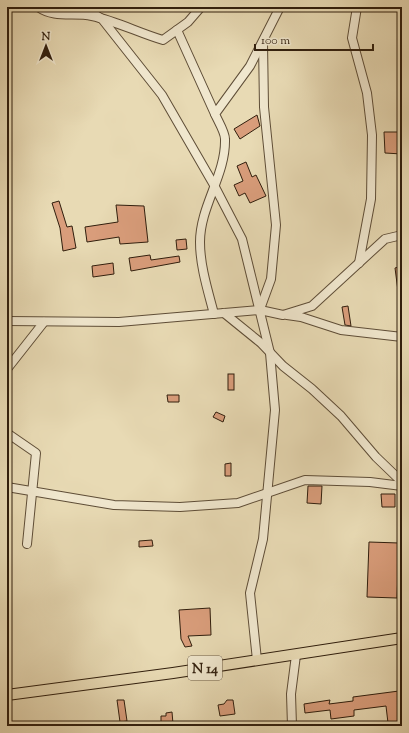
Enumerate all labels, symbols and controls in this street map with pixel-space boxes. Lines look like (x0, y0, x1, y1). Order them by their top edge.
north arrow (26, 26, 66, 66)
scale bar (255, 26, 373, 52)
text: N (41, 29, 51, 45)
text: 100 m (261, 32, 290, 50)
road number: N 14 (188, 656, 222, 680)

